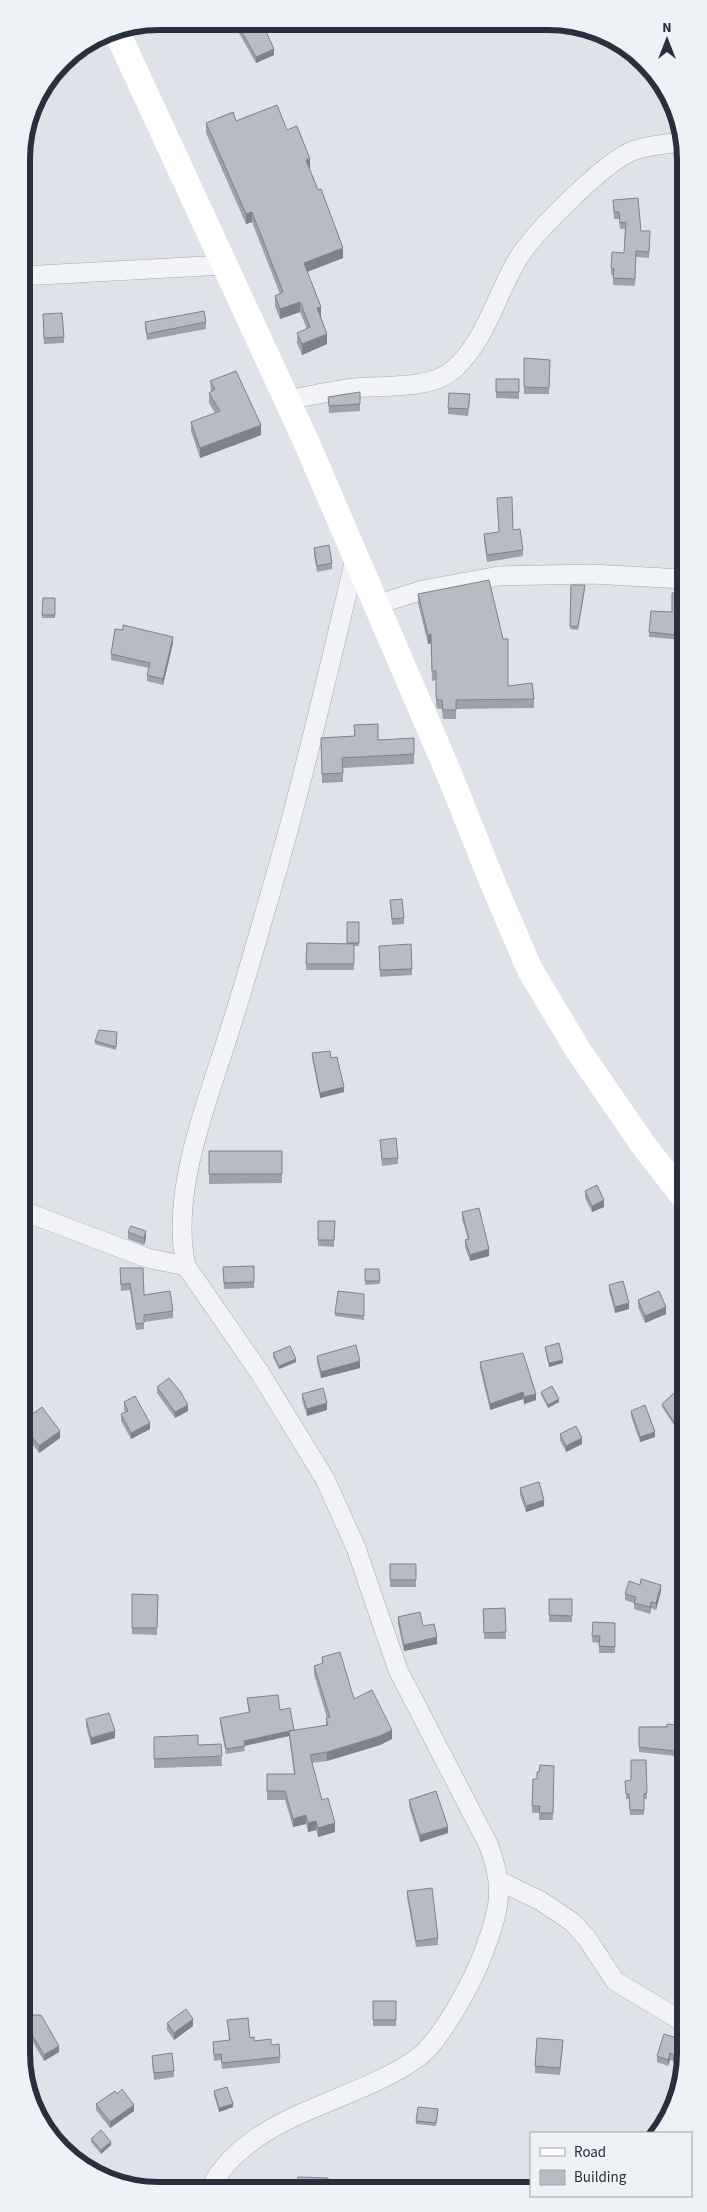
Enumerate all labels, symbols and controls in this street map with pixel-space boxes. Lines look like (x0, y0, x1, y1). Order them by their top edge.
north arrow (642, 15, 692, 65)
text: N (662, 18, 672, 38)
legend (530, 2132, 692, 2197)
text: Road (574, 2142, 606, 2163)
text: Building (574, 2167, 627, 2188)

